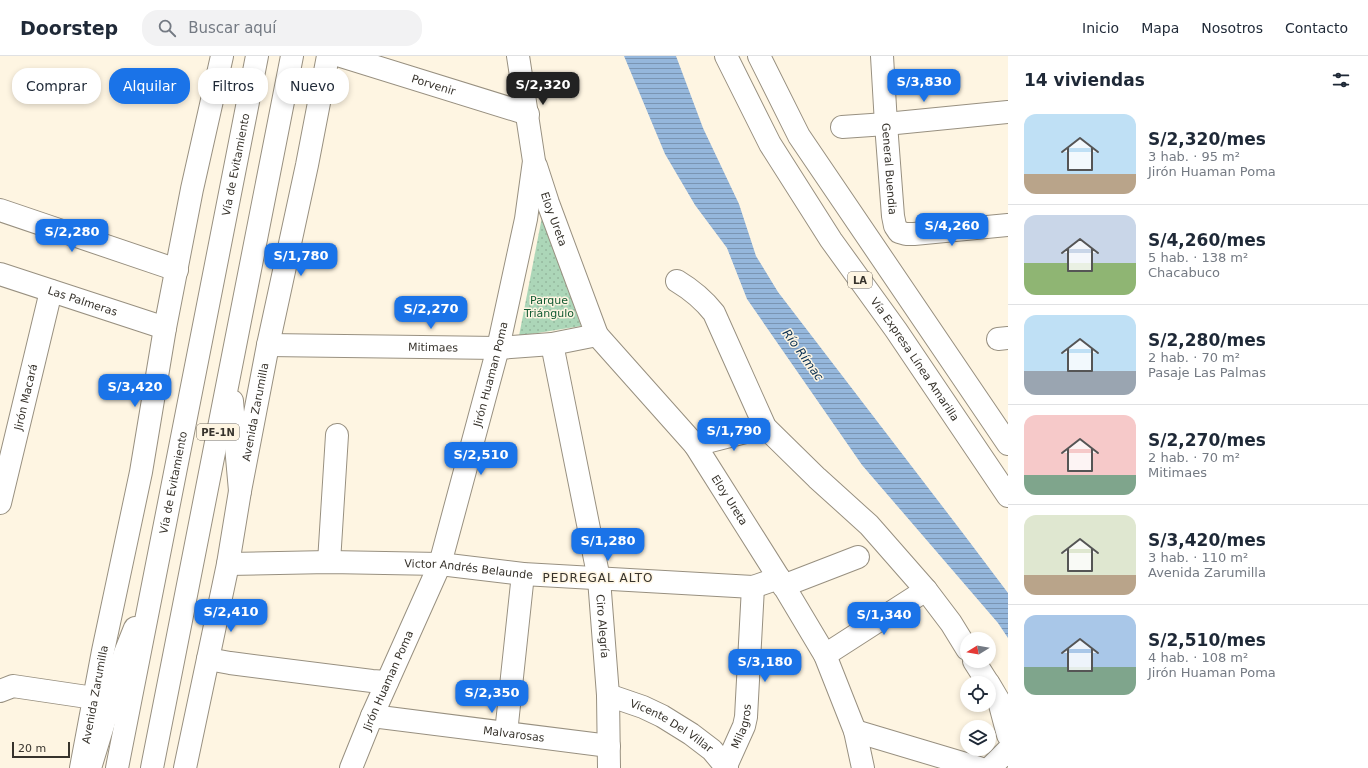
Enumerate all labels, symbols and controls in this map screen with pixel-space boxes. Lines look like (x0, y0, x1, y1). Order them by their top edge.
search box (142, 10, 422, 46)
text: Doorstep (20, 17, 118, 39)
icon: search (156, 17, 178, 39)
text: Buscar aquí (188, 19, 277, 37)
text: Inicio (1082, 20, 1119, 36)
text: Mapa (1141, 20, 1179, 36)
text: Nosotros (1201, 20, 1263, 36)
text: Contacto (1285, 20, 1348, 36)
chip: Comprar (12, 68, 101, 104)
chip: Alquilar (109, 68, 190, 104)
chip: Filtros (198, 68, 268, 104)
chip: Nuevo (276, 68, 349, 104)
pin: S/3,830 (887, 69, 961, 103)
icon: filters (1330, 69, 1352, 91)
text: 14 viviendas (1024, 70, 1145, 90)
street label: Porvenir (410, 72, 458, 98)
pin: S/2,320 (506, 72, 580, 106)
text: S/3,830 (896, 74, 952, 89)
text: S/2,320 (515, 77, 571, 92)
street label: Vía de Evitamiento (219, 112, 252, 217)
street label: General Buendia (879, 122, 899, 215)
text: S/2,320/mes (1148, 129, 1266, 149)
icon: home (1056, 130, 1104, 178)
text: 3 hab. · 95 m² (1148, 149, 1240, 164)
text: Jirón Huaman Poma (1148, 164, 1276, 179)
street label: Eloy Ureta (538, 190, 570, 248)
pin: S/4,260 (915, 213, 989, 247)
text: S/4,260 (924, 218, 980, 233)
pin: S/2,280 (35, 219, 109, 253)
text: S/2,280 (44, 224, 100, 239)
text: S/4,260/mes (1148, 230, 1266, 250)
icon: home (1056, 231, 1104, 279)
pin: S/1,780 (264, 243, 338, 277)
text: S/1,780 (273, 248, 329, 263)
text: 5 hab. · 138 m² (1148, 250, 1248, 265)
text: Chacabuco (1148, 265, 1220, 280)
road number: LA (848, 272, 872, 288)
street label: Las Palmeras (46, 284, 119, 319)
park label: Parque Triángulo (523, 294, 574, 320)
street label: Vía Expresa Línea Amarilla (868, 295, 962, 423)
pin: S/2,270 (394, 296, 468, 330)
text: S/2,270 (403, 301, 459, 316)
street label: Jirón Huaman Poma (470, 320, 510, 429)
water label: Río Rímac (780, 327, 827, 384)
text: S/2,280/mes (1148, 330, 1266, 350)
icon: home (1056, 331, 1104, 379)
street label: Mitimaes (408, 340, 458, 354)
text: 2 hab. · 70 m² (1148, 350, 1240, 365)
street label: Jirón Macará (11, 362, 40, 433)
street label: Avenida Zarumilla (239, 362, 271, 462)
text: Pasaje Las Palmas (1148, 365, 1266, 380)
pin: S/3,420 (98, 374, 172, 408)
text: S/3,420 (107, 379, 163, 394)
pin: S/1,790 (697, 418, 771, 452)
text: S/1,790 (706, 423, 762, 438)
road number: PE-1N (197, 424, 239, 440)
street label: Vía de Evitamiento (157, 430, 190, 535)
text: S/2,270/mes (1148, 430, 1266, 450)
icon: home (1056, 431, 1104, 479)
pin: S/2,510 (444, 442, 518, 476)
text: S/2,510 (453, 447, 509, 462)
text: 2 hab. · 70 m² (1148, 450, 1240, 465)
text: Mitimaes (1148, 465, 1207, 480)
street label: Eloy Ureta (709, 472, 750, 527)
pin: S/1,280 (571, 528, 645, 562)
text: S/3,420/mes (1148, 530, 1266, 550)
icon: home (1056, 531, 1104, 579)
text: S/1,280 (580, 533, 636, 548)
text: 3 hab. · 110 m² (1148, 550, 1248, 565)
street label: Victor Andrés Belaunde (404, 557, 534, 581)
text: Avenida Zarumilla (1148, 565, 1266, 580)
district label: PEDREGAL ALTO (542, 571, 654, 585)
street label: Ciro Alegría (594, 594, 612, 659)
pin: S/2,410 (194, 599, 268, 633)
pin: S/1,340 (847, 602, 921, 636)
text: S/2,410 (203, 604, 259, 619)
text: S/1,340 (856, 607, 912, 622)
street label: Jirón Huaman Poma (360, 628, 416, 733)
text: S/2,510/mes (1148, 630, 1266, 650)
icon: home (1056, 631, 1104, 679)
north arrow (960, 632, 996, 668)
map controls (960, 632, 996, 756)
street label: Avenida Zarumilla (79, 644, 111, 745)
pin: S/3,180 (728, 649, 802, 683)
text: 4 hab. · 108 m² (1148, 650, 1248, 665)
text: S/3,180 (737, 654, 793, 669)
text: Jirón Huaman Poma (1148, 665, 1276, 680)
button: locate (960, 676, 996, 712)
pin: S/2,350 (455, 680, 529, 714)
text: S/2,350 (464, 685, 520, 700)
street label: Vicente Del Villar (628, 697, 716, 755)
street label: Milagros (728, 703, 753, 750)
button: layers (960, 720, 996, 756)
street label: Malvarosas (482, 724, 546, 744)
scale bar (12, 740, 70, 759)
text: 20 m (18, 742, 46, 755)

